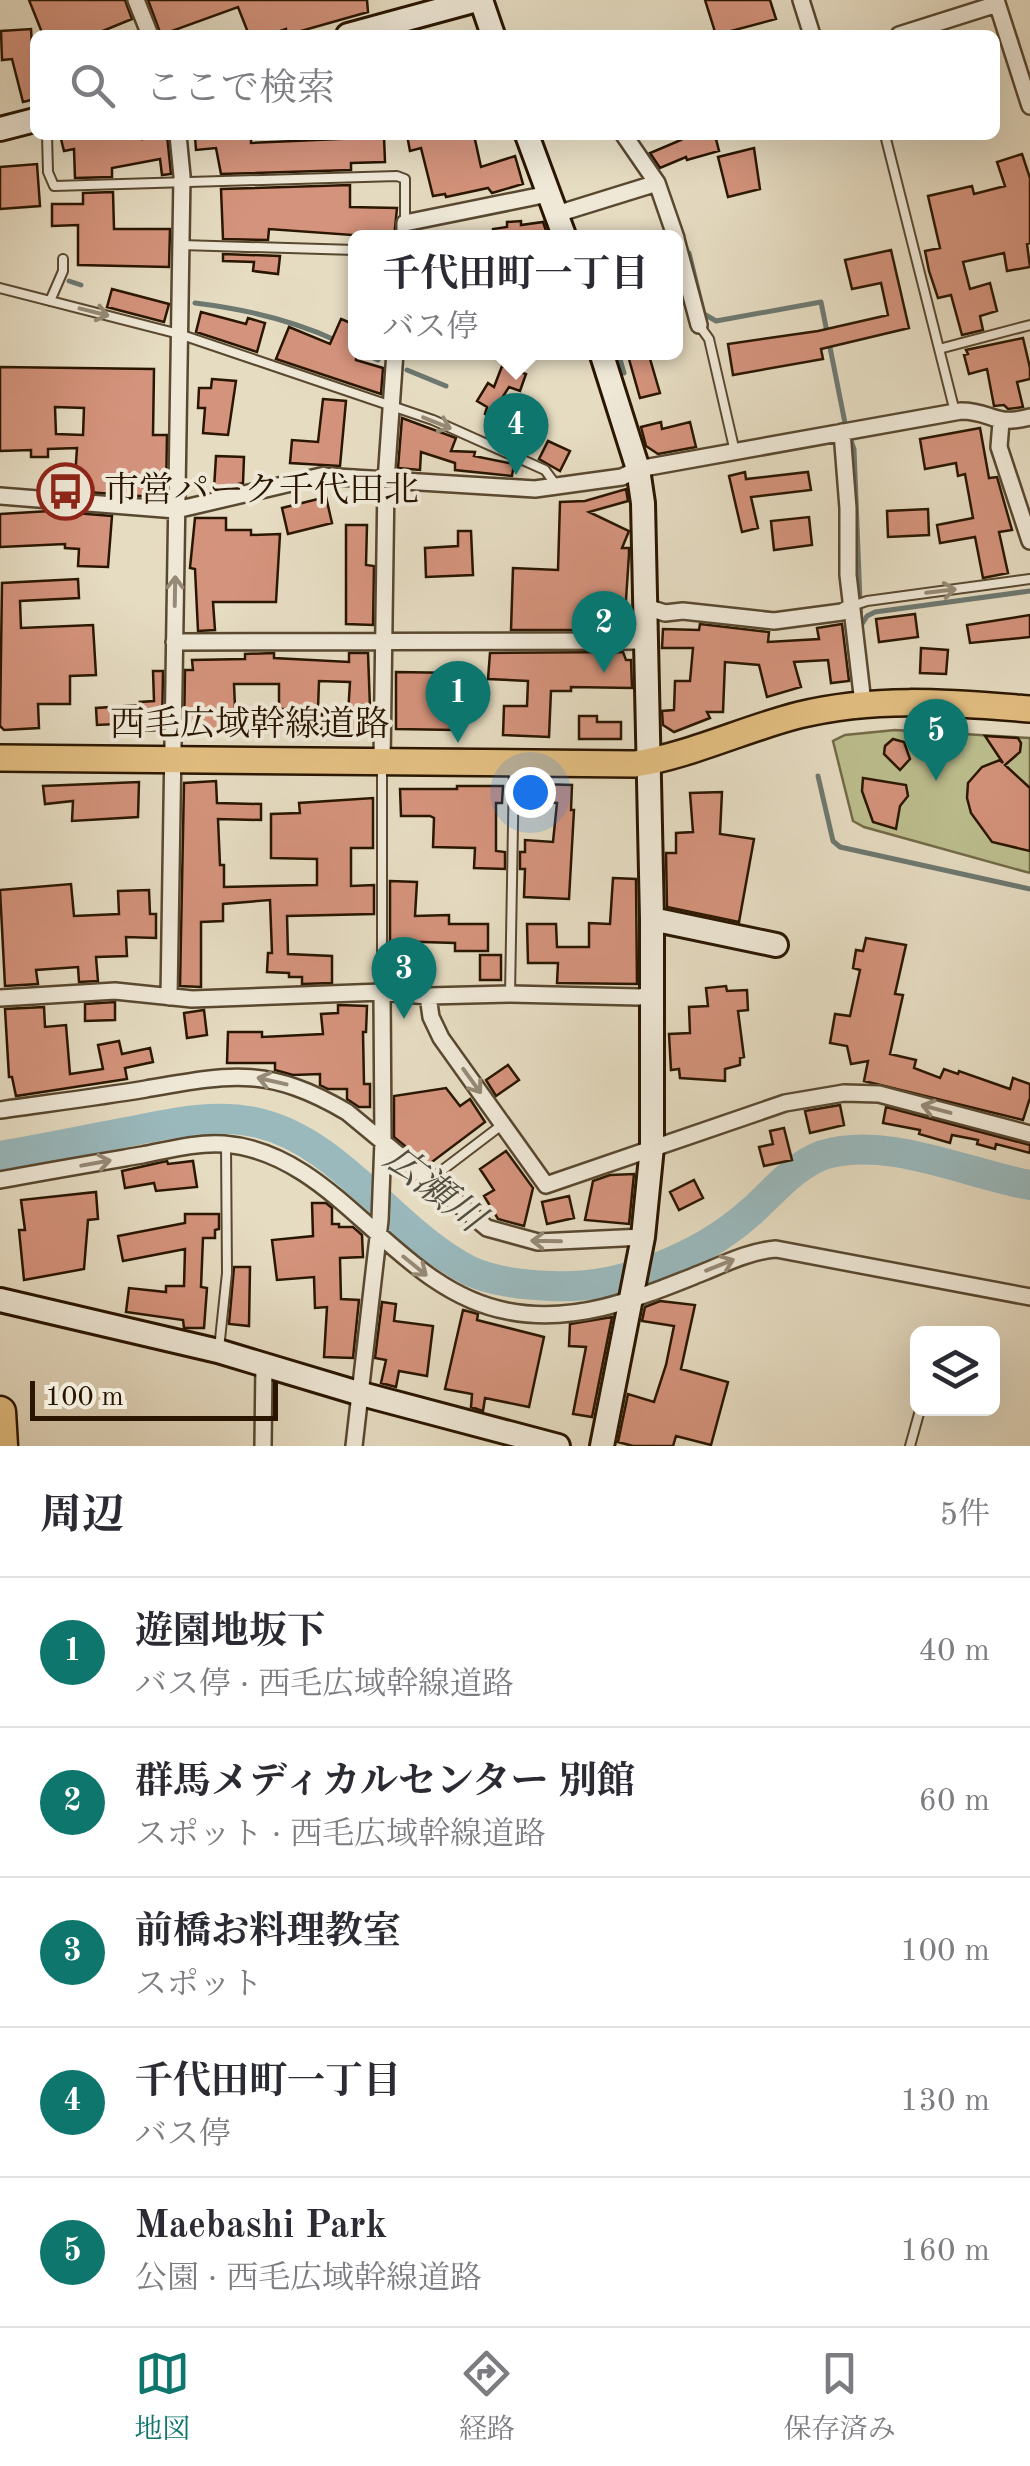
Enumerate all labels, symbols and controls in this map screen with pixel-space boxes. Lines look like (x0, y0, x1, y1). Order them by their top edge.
search box (30, 30, 1000, 140)
icon: search (65, 58, 120, 113)
text: ここで検索 (145, 71, 335, 109)
popup (348, 230, 683, 360)
text: 千代田町一丁目 (382, 257, 649, 295)
one-way arrow (78, 304, 110, 323)
text: バス停 (382, 313, 479, 345)
pin: 4 (484, 392, 548, 475)
one-way arrow (421, 415, 452, 433)
bus stop icon: 市営パーク千代田北 (35, 461, 95, 521)
place label: 市営パーク千代田北 (104, 471, 419, 509)
one-way arrow (166, 576, 184, 608)
one-way arrow (924, 581, 956, 599)
pin: 2 (572, 590, 636, 673)
pin: 1 (426, 660, 490, 743)
pin: 5 (904, 698, 968, 781)
street label: 西毛広域幹線道路 (110, 705, 390, 743)
your location (505, 767, 556, 818)
pin: 3 (372, 936, 436, 1019)
one-way arrow (461, 1067, 482, 1094)
one-way arrow (256, 1071, 288, 1089)
one-way arrow (921, 1099, 952, 1118)
water label: 広瀬川 (376, 1138, 495, 1243)
one-way arrow (79, 1153, 112, 1172)
one-way arrow (530, 1232, 562, 1250)
one-way arrow (401, 1255, 428, 1276)
one-way arrow (704, 1255, 735, 1273)
map controls (910, 1326, 1000, 1416)
button: layers (910, 1326, 1000, 1416)
scale bar (30, 1376, 278, 1420)
text: 100 m (45, 1384, 124, 1412)
text: 周辺 (40, 1496, 124, 1538)
text: 5件 (939, 1500, 990, 1532)
text: 遊園地坂下 (135, 1614, 325, 1652)
text: 1 (63, 1636, 82, 1668)
text: 40 m (919, 1636, 990, 1668)
text: バス停 · 西毛広域幹線道路 (135, 1670, 514, 1702)
text: 群馬メディカルセンター 別館 (135, 1764, 635, 1802)
text: 2 (63, 1786, 82, 1818)
text: 60 m (919, 1786, 990, 1818)
text: スポット · 西毛広域幹線道路 (135, 1820, 546, 1852)
text: 前橋お料理教室 (135, 1914, 401, 1952)
text: 3 (63, 1936, 82, 1968)
text: 100 m (900, 1936, 990, 1968)
text: スポット (135, 1970, 263, 2002)
text: 千代田町一丁目 (135, 2064, 401, 2102)
text: 4 (63, 2086, 82, 2118)
text: 130 m (900, 2086, 990, 2118)
text: バス停 (135, 2120, 231, 2152)
text: Maebashi Park (135, 2208, 387, 2246)
text: 5 (63, 2236, 82, 2268)
text: 160 m (900, 2236, 990, 2268)
text: 公園 · 西毛広域幹線道路 (135, 2264, 482, 2296)
tab: 地図 (134, 2346, 190, 2449)
tab: 経路 (459, 2346, 515, 2449)
tab: 保存済み (784, 2346, 896, 2449)

